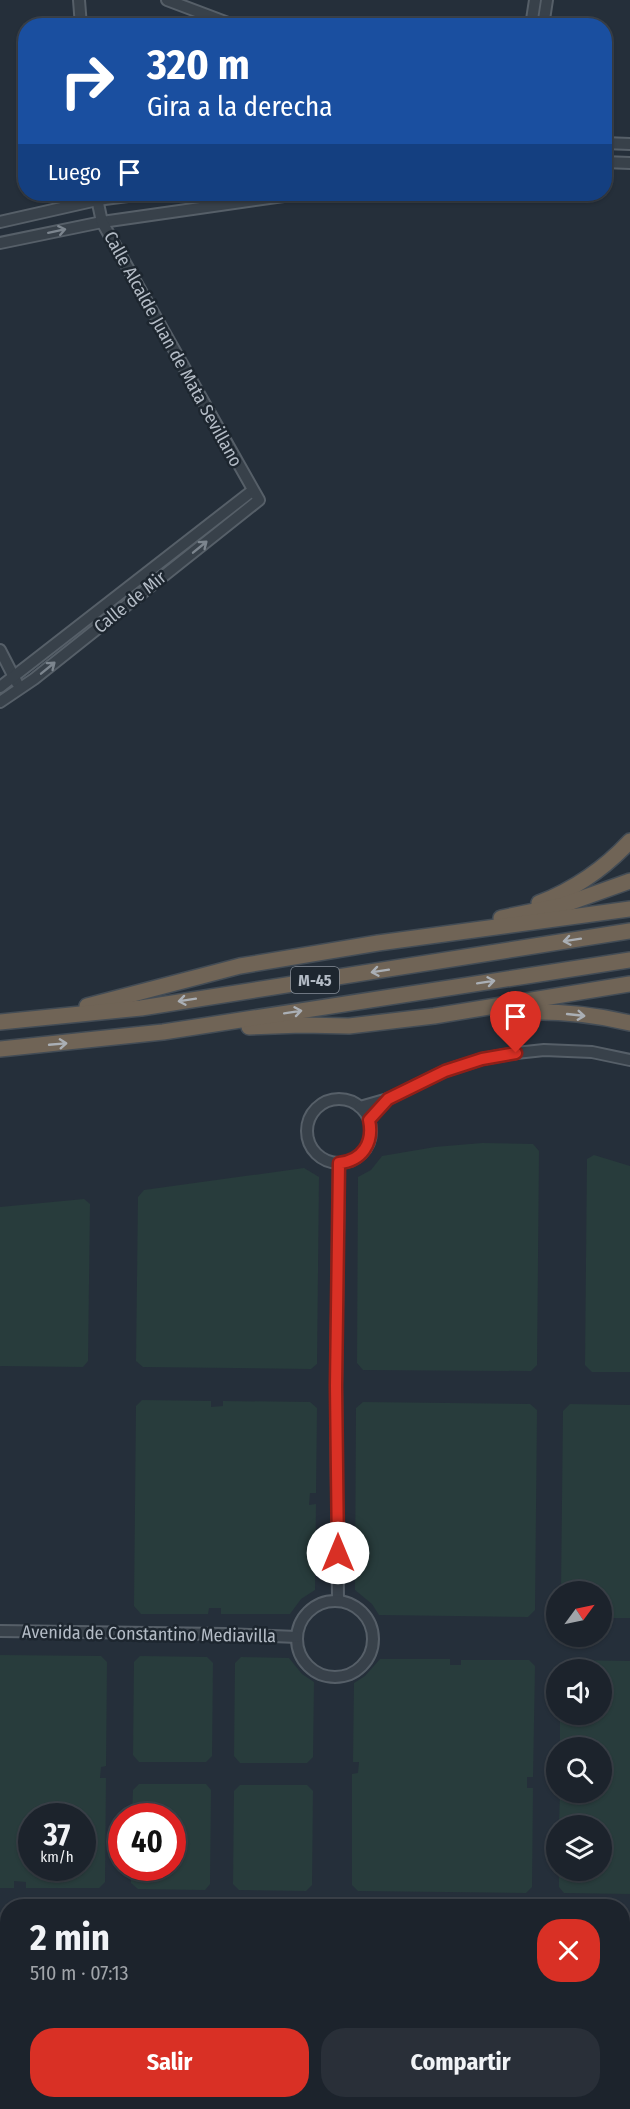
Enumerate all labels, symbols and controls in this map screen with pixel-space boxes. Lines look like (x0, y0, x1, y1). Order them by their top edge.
text: 320 m (147, 40, 250, 90)
icon: right (48, 42, 126, 120)
text: Gira a la derecha (147, 91, 332, 123)
icon: arrive (113, 156, 146, 189)
text: Luego (48, 159, 101, 186)
one-way arrow (47, 225, 66, 236)
street label: Calle Alcalde Juan de Mata Sevillano (99, 228, 247, 470)
one-way arrow (192, 540, 208, 553)
street label: Calle de Mir (89, 566, 171, 638)
one-way arrow (40, 662, 56, 675)
one-way arrow (563, 934, 582, 945)
one-way arrow (370, 965, 390, 976)
road number: M-45 (291, 967, 339, 993)
one-way arrow (475, 976, 495, 987)
pin (490, 991, 541, 1053)
one-way arrow (178, 995, 197, 1006)
icon: arrive (499, 1000, 532, 1033)
one-way arrow (283, 1006, 302, 1017)
one-way arrow (566, 1010, 586, 1021)
one-way arrow (48, 1038, 68, 1049)
position arrow (306, 1521, 370, 1585)
north arrow (546, 1581, 612, 1647)
map controls (546, 1581, 612, 1881)
street label: Avenida de Constantino Mediavilla (22, 1621, 276, 1647)
button: sound (546, 1659, 612, 1725)
button: search (546, 1737, 612, 1803)
speed limit sign: 40 (108, 1803, 186, 1881)
button: layers (546, 1815, 612, 1881)
text: 37 (44, 1817, 70, 1853)
text: km/h (40, 1848, 74, 1866)
text: 2 min (30, 1916, 110, 1960)
button: close (537, 1919, 600, 1982)
text: 510 m · 07:13 (30, 1961, 129, 1985)
button: Salir (30, 2028, 309, 2097)
button: Compartir (321, 2028, 600, 2097)

